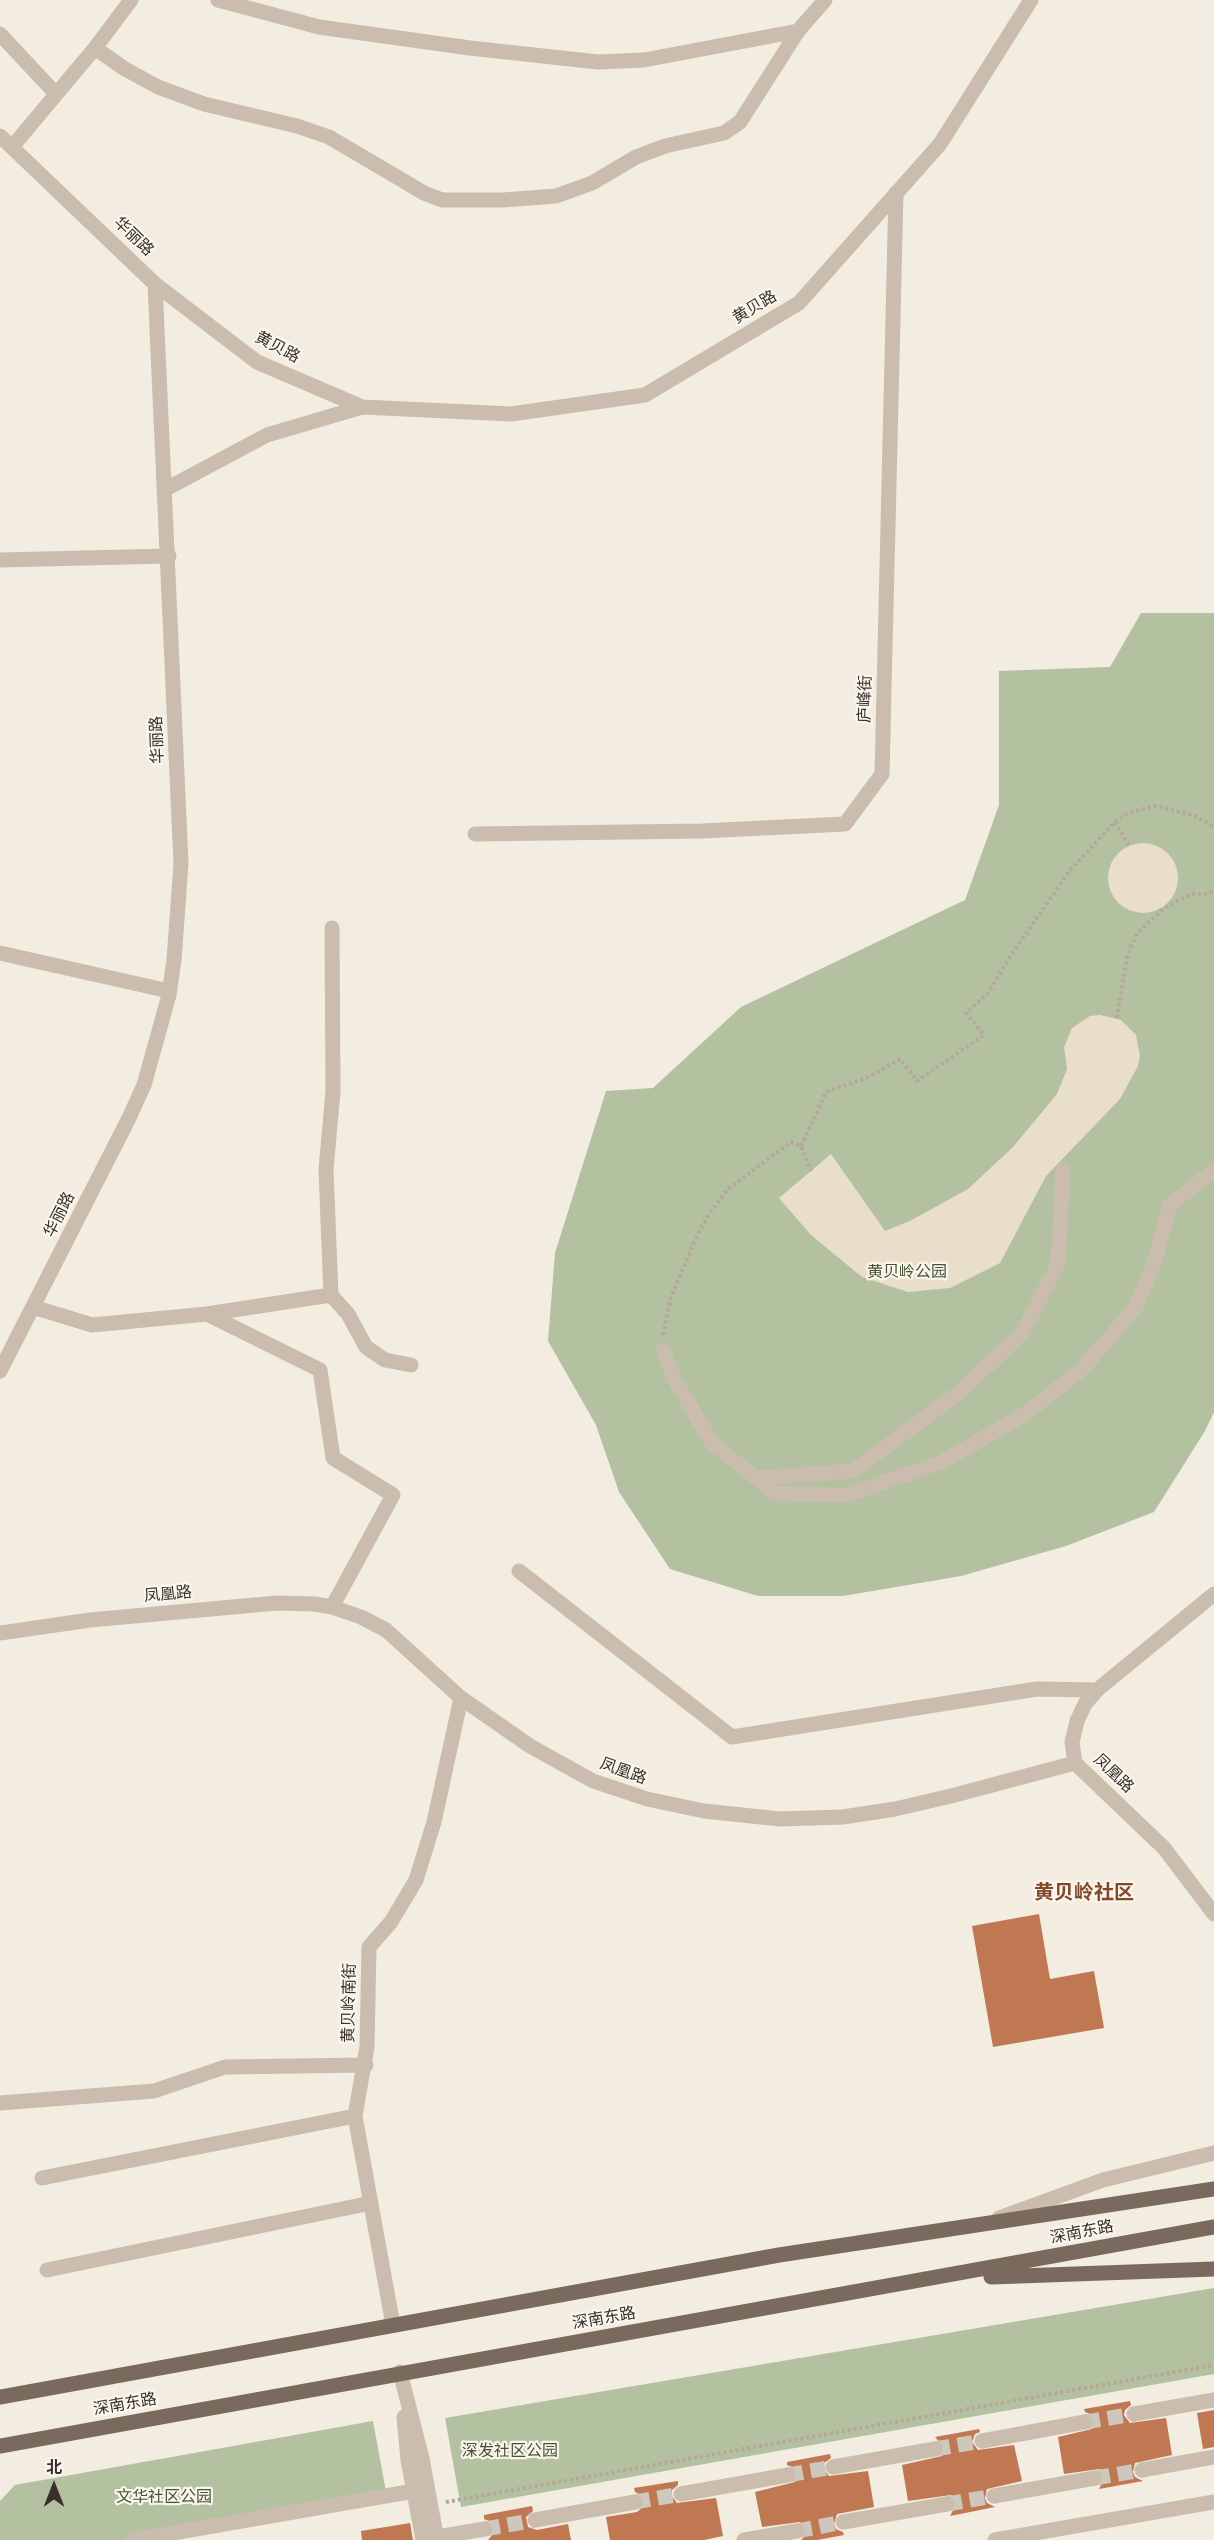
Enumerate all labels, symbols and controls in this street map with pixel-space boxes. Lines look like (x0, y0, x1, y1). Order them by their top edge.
street label: 华丽路 (109, 213, 157, 261)
street label: 黄贝路 (729, 287, 781, 329)
street label: 黄贝路 (251, 328, 303, 368)
street label: 庐峰街 (856, 675, 876, 723)
street label: 华丽路 (148, 716, 168, 764)
street label: 华丽路 (41, 1189, 79, 1241)
park label: 黄贝岭公园 (867, 1263, 947, 1283)
street label: 凤凰路 (143, 1583, 193, 1607)
street label: 凤凰路 (1089, 1751, 1137, 1797)
street label: 凤凰路 (597, 1755, 649, 1789)
district label: 黄贝岭社区 (1034, 1882, 1134, 1906)
street label: 黄贝岭南街 (340, 1963, 360, 2043)
street label: 深南东路 (1049, 2217, 1115, 2249)
street label: 深南东路 (571, 2304, 637, 2334)
street label: 深南东路 (92, 2390, 158, 2420)
park label: 深发社区公园 (462, 2442, 558, 2462)
north arrow (24, 2456, 84, 2516)
text: 北 (46, 2458, 62, 2477)
park label: 文华社区公园 (116, 2488, 212, 2508)

